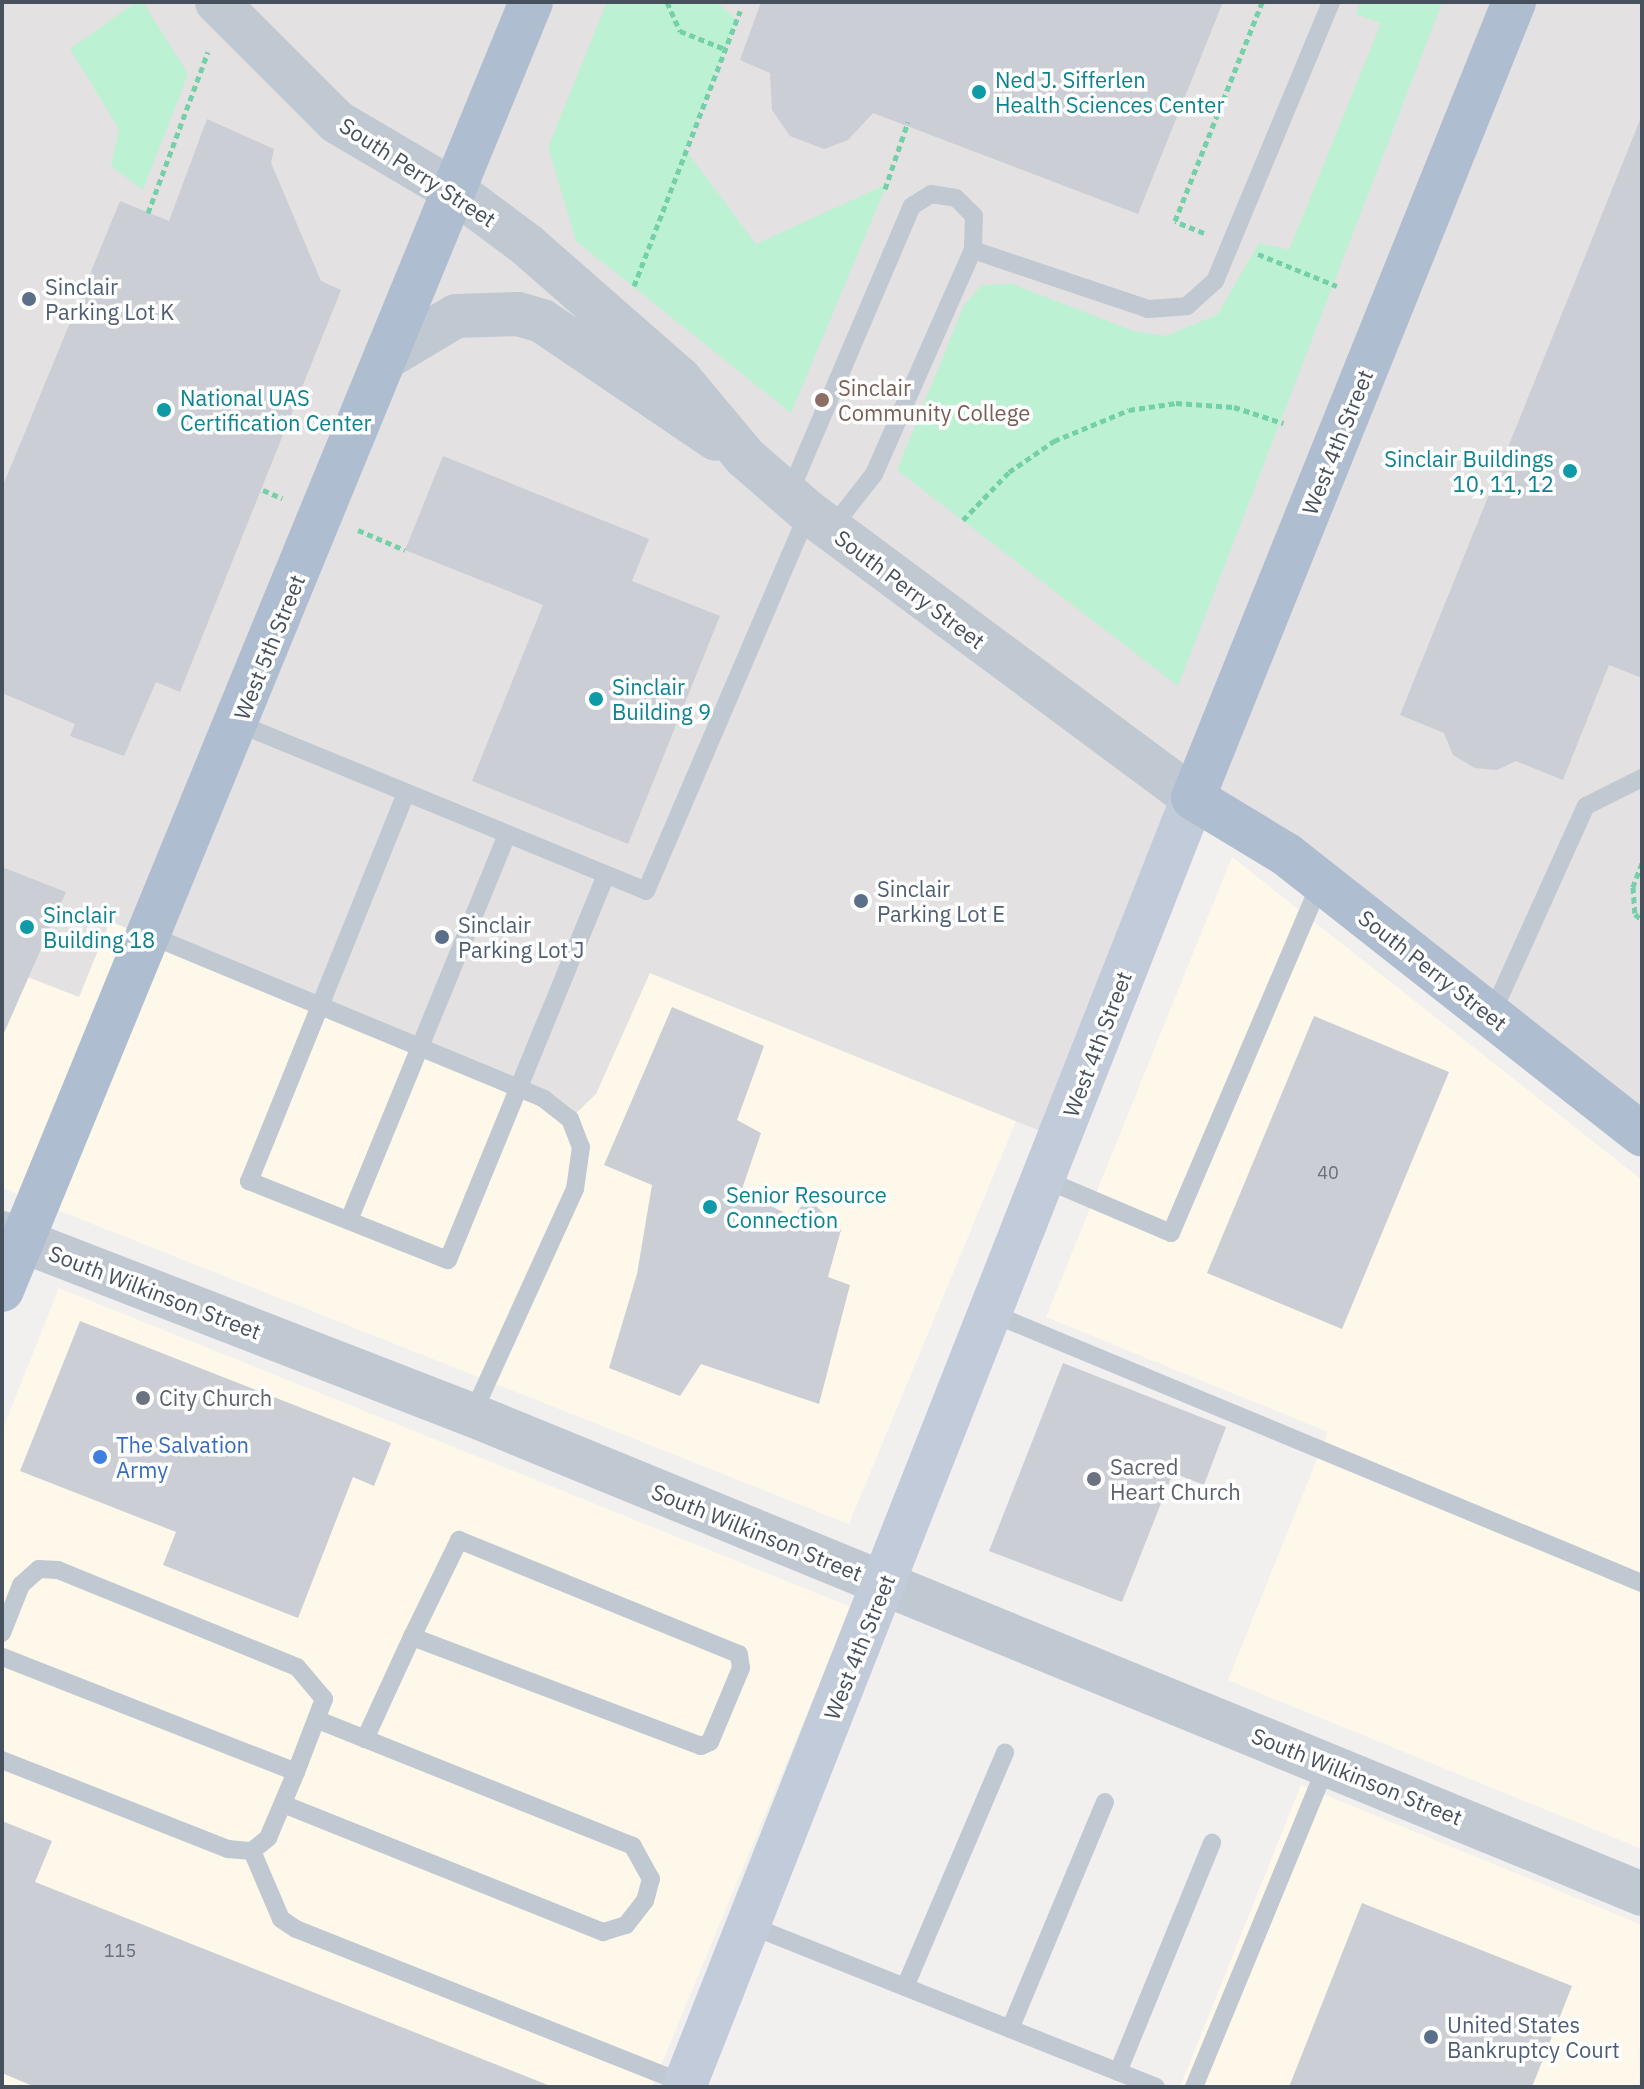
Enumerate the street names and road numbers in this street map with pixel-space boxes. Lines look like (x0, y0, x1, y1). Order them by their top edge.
street label: South Perry Street (335, 112, 501, 232)
street label: West 4th Street (1296, 366, 1378, 518)
street label: South Perry Street (830, 524, 990, 654)
street label: West 5th Street (228, 571, 310, 723)
street label: South Perry Street (1354, 904, 1512, 1036)
street label: West 4th Street (1057, 967, 1137, 1121)
street label: South Wilkinson Street (45, 1239, 265, 1345)
street label: South Wilkinson Street (648, 1478, 866, 1586)
street label: West 4th Street (818, 1571, 900, 1723)
street label: South Wilkinson Street (1248, 1722, 1466, 1830)

